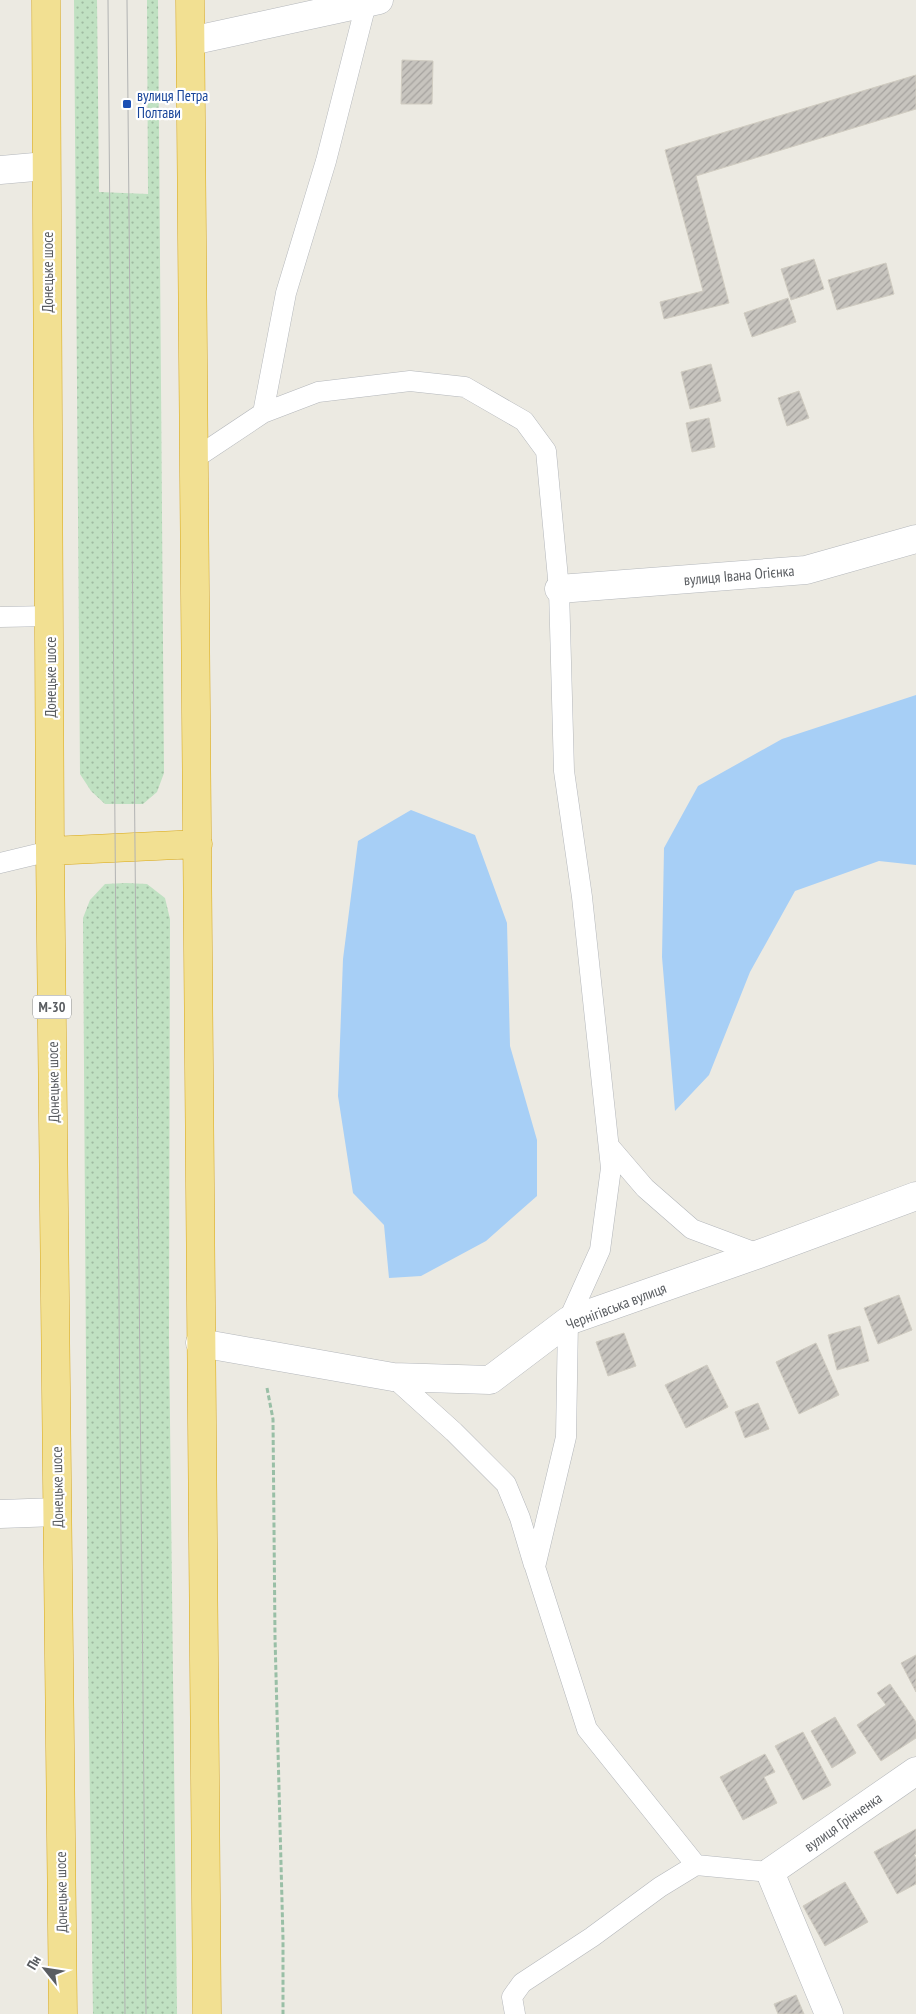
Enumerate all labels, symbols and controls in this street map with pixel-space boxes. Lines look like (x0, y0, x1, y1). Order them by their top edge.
place label: вулиця Петра Полтави (137, 86, 208, 122)
marker: вулиця Петра Полтави (121, 98, 133, 110)
street label: Донецьке шосе (38, 231, 57, 313)
street label: вулиця Івана Огієнка (683, 561, 795, 589)
street label: Донецьке шосе (41, 636, 60, 718)
road number: М-30 (33, 996, 71, 1019)
street label: Донецьке шосе (43, 1041, 63, 1123)
street label: Чернігівська вулиця (563, 1278, 669, 1334)
street label: Донецьке шосе (47, 1446, 67, 1528)
street label: вулиця Грінченка (800, 1788, 886, 1856)
street label: Донецьке шосе (51, 1851, 71, 1933)
north arrow (20, 1944, 70, 1994)
text: Пн (23, 1952, 45, 1973)

